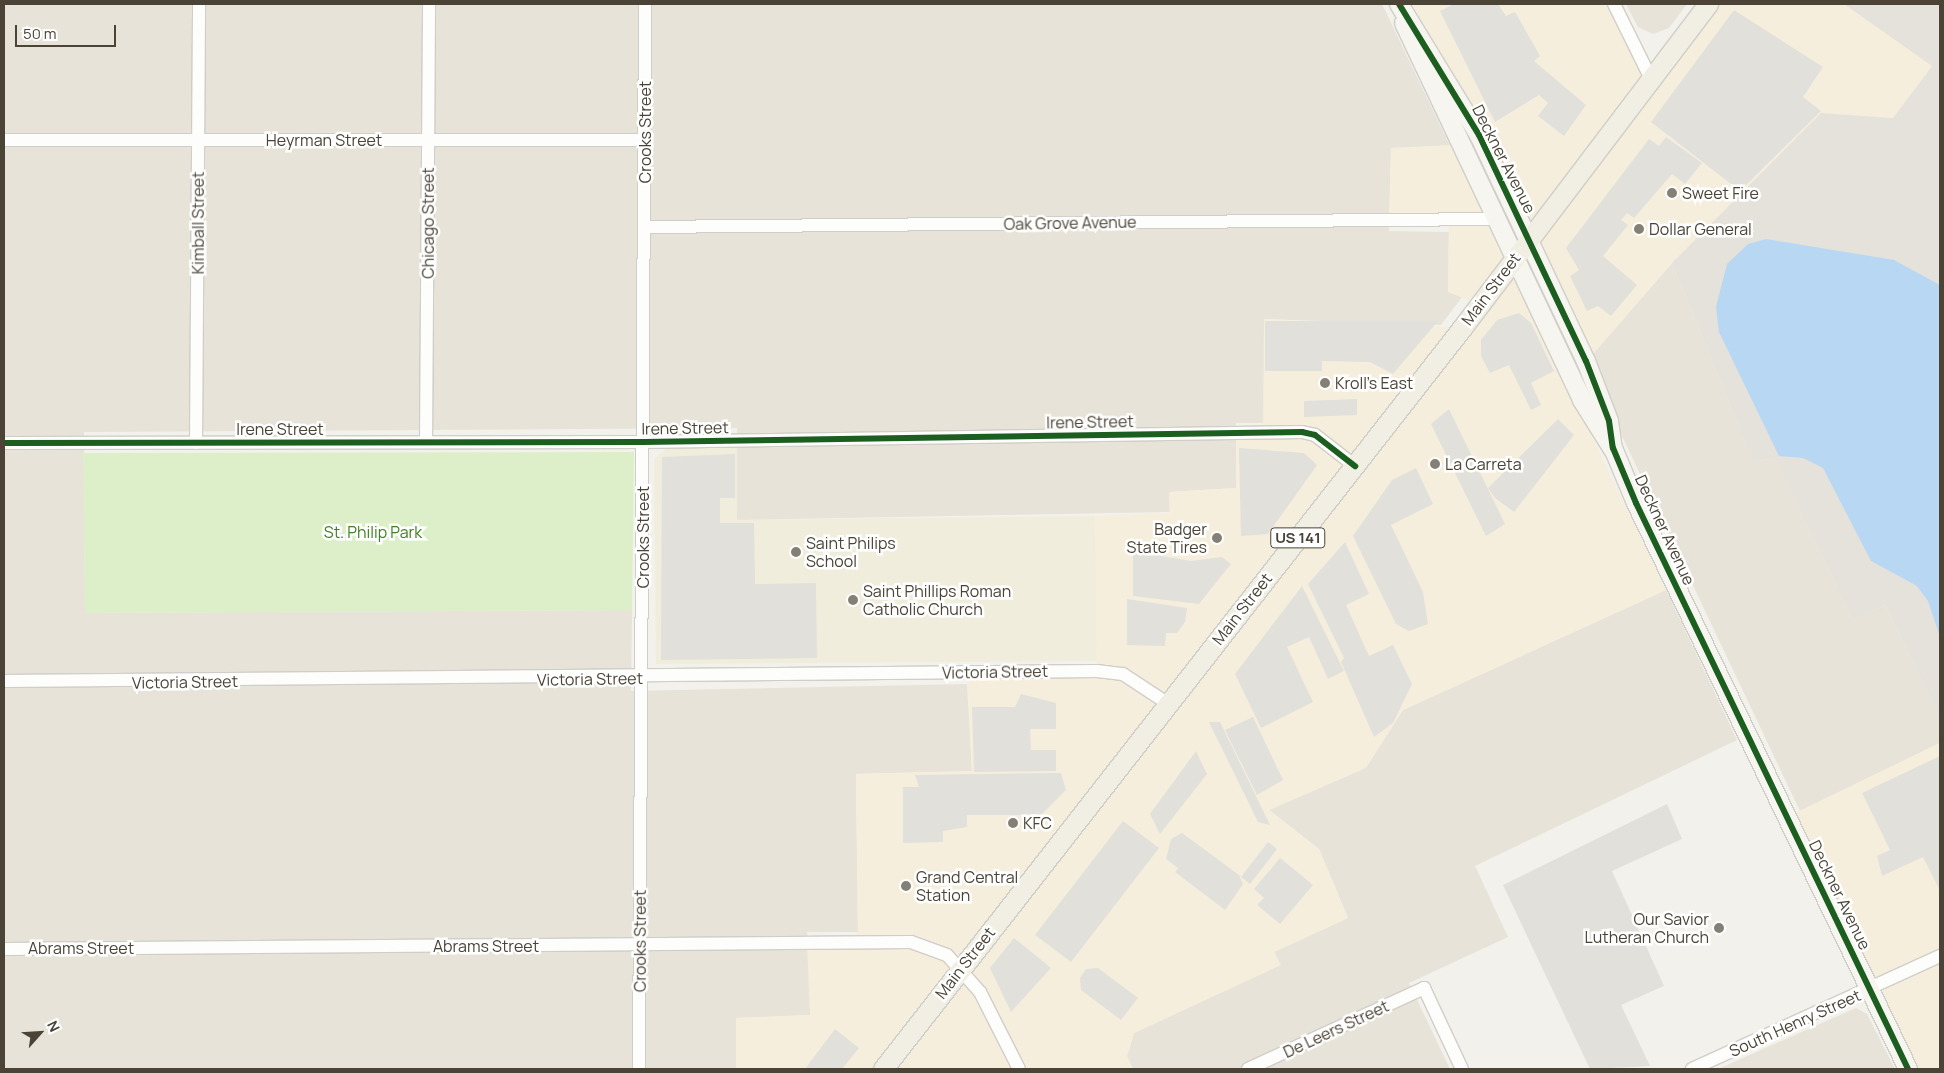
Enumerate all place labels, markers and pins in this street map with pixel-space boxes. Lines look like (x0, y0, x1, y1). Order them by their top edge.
place label: Sweet Fire (1682, 183, 1759, 203)
marker: Sweet Fire (1666, 187, 1678, 199)
place label: Dollar General (1649, 219, 1752, 239)
marker: Dollar General (1633, 223, 1645, 235)
place label: Kroll's East (1335, 373, 1413, 393)
marker: Kroll's East (1319, 377, 1331, 389)
place label: La Carreta (1445, 454, 1522, 474)
marker: La Carreta (1429, 458, 1441, 470)
place label: Badger State Tires (1127, 519, 1207, 557)
marker: Badger State Tires (1211, 532, 1223, 544)
place label: Saint Philips School (806, 533, 896, 571)
marker: Saint Philips School (790, 546, 802, 558)
place label: Saint Phillips Roman Catholic Church (863, 581, 1011, 619)
marker: Saint Phillips Roman Catholic Church (847, 594, 859, 606)
place label: KFC (1023, 813, 1052, 833)
marker: KFC (1007, 817, 1019, 829)
place label: Grand Central Station (916, 867, 1018, 905)
marker: Grand Central Station (900, 880, 912, 892)
place label: Our Savior Lutheran Church (1585, 909, 1709, 947)
marker: Our Savior Lutheran Church (1713, 922, 1725, 934)

